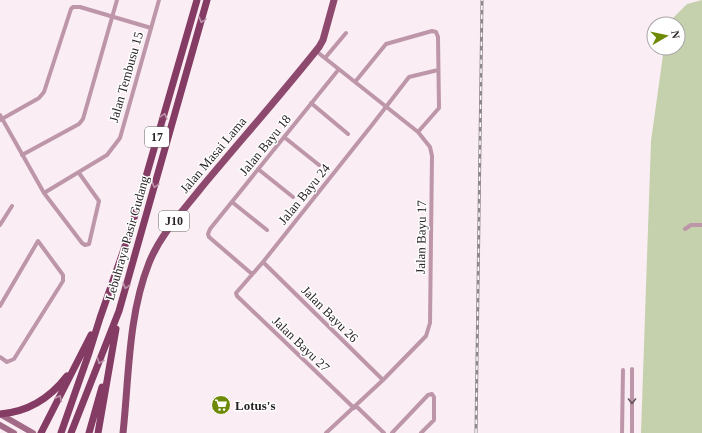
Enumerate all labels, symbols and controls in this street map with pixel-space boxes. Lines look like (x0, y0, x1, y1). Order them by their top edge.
north arrow (646, 16, 686, 56)
one-way arrow (198, 17, 206, 23)
street label: Jalan Tembusu 15 (106, 30, 146, 124)
text: N (669, 30, 682, 39)
one-way arrow (159, 112, 167, 119)
street label: Jalan Bayu 18 (236, 112, 294, 178)
street label: Jalan Masai Lama (177, 114, 249, 196)
road number: 17 (145, 127, 169, 147)
street label: Jalan Bayu 24 (275, 160, 333, 227)
street label: Lebuhraya Pasir Gudang (102, 173, 152, 302)
one-way arrow (151, 182, 160, 189)
street label: Jalan Bayu 17 (413, 200, 429, 274)
road number: J10 (159, 211, 189, 231)
one-way arrow (122, 282, 131, 289)
street label: Jalan Bayu 26 (299, 283, 362, 346)
street label: Jalan Bayu 27 (269, 313, 333, 375)
one-way arrow (96, 357, 104, 364)
supermarket icon: Lotus's (210, 394, 232, 416)
one-way arrow (54, 395, 62, 403)
place label: Lotus's (235, 398, 275, 413)
one-way arrow (628, 398, 636, 404)

